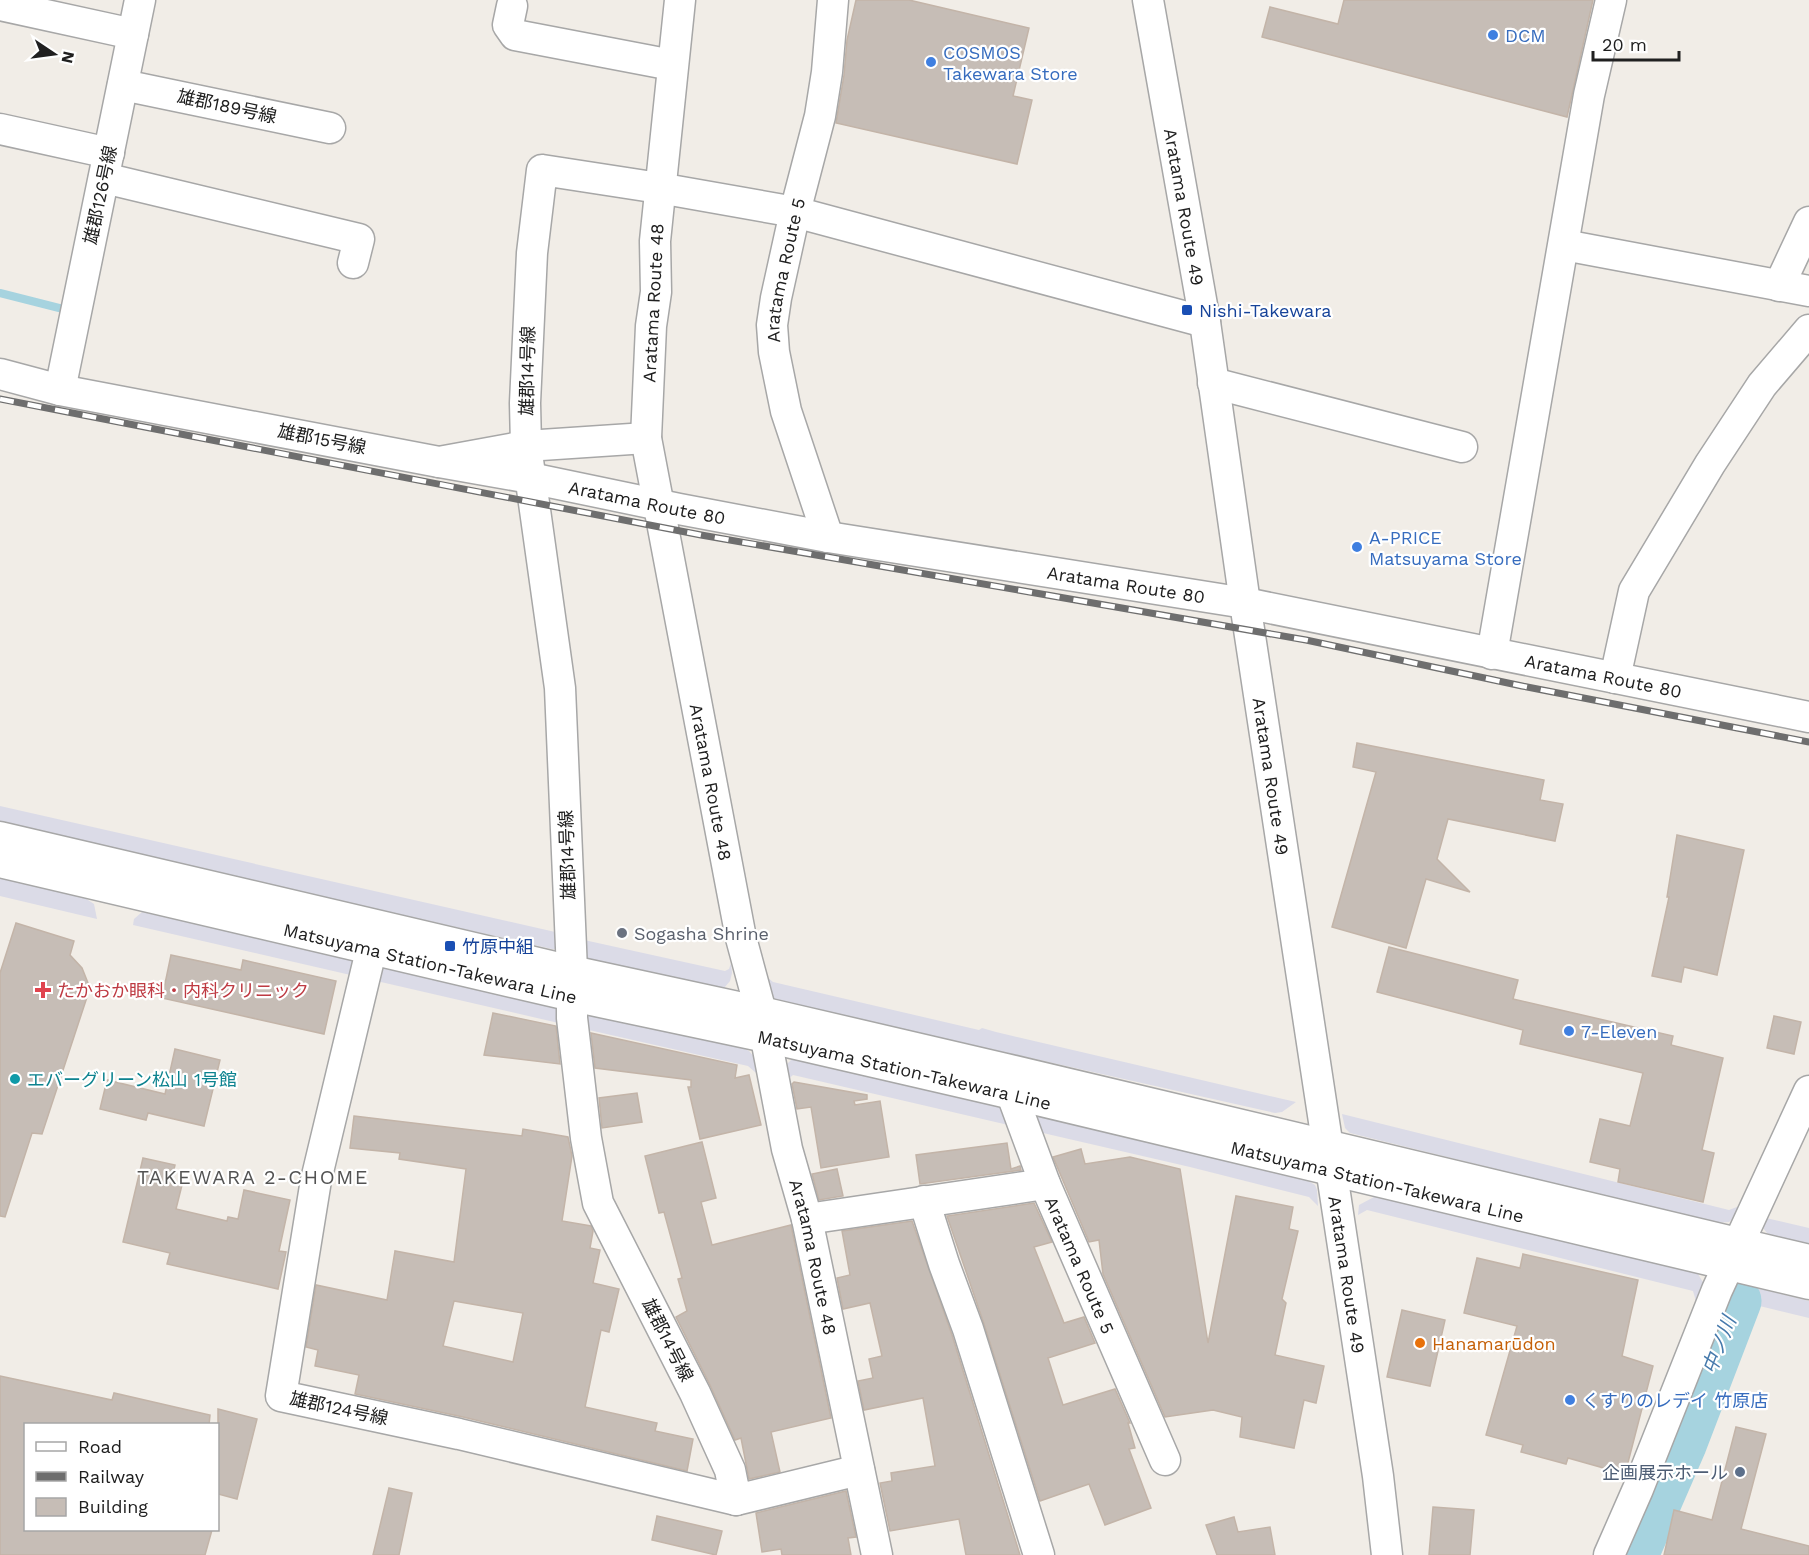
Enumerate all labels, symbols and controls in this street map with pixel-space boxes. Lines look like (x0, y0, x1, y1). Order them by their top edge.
north arrow (24, 24, 84, 84)
scale bar (1593, 24, 1678, 62)
place label: DCM (1505, 25, 1546, 46)
marker: DCM (1486, 28, 1500, 42)
text: 20 m (1602, 34, 1647, 55)
place label: COSMOS Takewara Store (943, 42, 1078, 84)
text: N (58, 49, 79, 65)
marker: COSMOS Takewara Store (924, 55, 938, 69)
street label: 雄郡189号線 (175, 85, 279, 127)
street label: Aratama Route 49 (1160, 126, 1209, 287)
street label: 雄郡126号線 (79, 144, 121, 246)
street label: Aratama Route 5 (761, 195, 809, 344)
street label: Aratama Route 48 (638, 223, 668, 383)
place label: Nishi-Takewara (1199, 300, 1332, 321)
marker: Nishi-Takewara (1180, 303, 1194, 317)
street label: 雄郡14号線 (516, 326, 538, 416)
street label: 雄郡15号線 (276, 420, 368, 458)
street label: Aratama Route 80 (567, 476, 727, 528)
place label: A-PRICE Matsuyama Store (1369, 527, 1522, 569)
marker: A-PRICE Matsuyama Store (1350, 540, 1364, 554)
street label: Aratama Route 80 (1046, 561, 1207, 607)
street label: Aratama Route 80 (1523, 649, 1684, 702)
street label: Aratama Route 49 (1249, 696, 1294, 857)
street label: Aratama Route 48 (686, 702, 737, 862)
street label: 雄郡14号線 (555, 810, 579, 900)
street label: Matsuyama Station-Takewara Line (281, 918, 579, 1007)
place label: Sogasha Shrine (634, 923, 769, 944)
marker: Sogasha Shrine (615, 926, 629, 940)
place label: 竹原中組 (462, 936, 534, 957)
marker: 竹原中組 (443, 939, 457, 953)
place label: たかおか眼科・内科クリニック (57, 980, 309, 1001)
marker: たかおか眼科・内科クリニック (34, 981, 52, 999)
place label: 7-Eleven (1581, 1021, 1657, 1042)
marker: 7-Eleven (1562, 1024, 1576, 1038)
street label: Matsuyama Station-Takewara Line (756, 1025, 1053, 1114)
place label: エバーグリーン松山 1号館 (27, 1069, 237, 1090)
marker: エバーグリーン松山 1号館 (8, 1072, 22, 1086)
street label: Matsuyama Station-Takewara Line (1229, 1136, 1526, 1226)
district label: TAKEWARA 2-CHOME (137, 1165, 369, 1189)
street label: Aratama Route 48 (786, 1176, 841, 1337)
street label: Aratama Route 5 (1041, 1193, 1119, 1337)
street label: Aratama Route 49 (1325, 1194, 1370, 1355)
street label: 雄郡14号線 (638, 1295, 698, 1385)
water label: 中ノ川 (1697, 1311, 1742, 1377)
place label: Hanamarūdon (1432, 1333, 1556, 1354)
marker: Hanamarūdon (1413, 1336, 1427, 1350)
street label: 雄郡124号線 (288, 1387, 390, 1429)
place label: くすりのレデイ 竹原店 (1582, 1390, 1768, 1411)
marker: くすりのレデイ 竹原店 (1563, 1393, 1577, 1407)
legend (24, 1423, 219, 1531)
text: Road (78, 1436, 122, 1457)
place label: 企画展示ホール (1602, 1462, 1728, 1483)
marker: 企画展示ホール (1733, 1465, 1747, 1479)
text: Railway (78, 1466, 145, 1487)
text: Building (78, 1496, 148, 1517)

